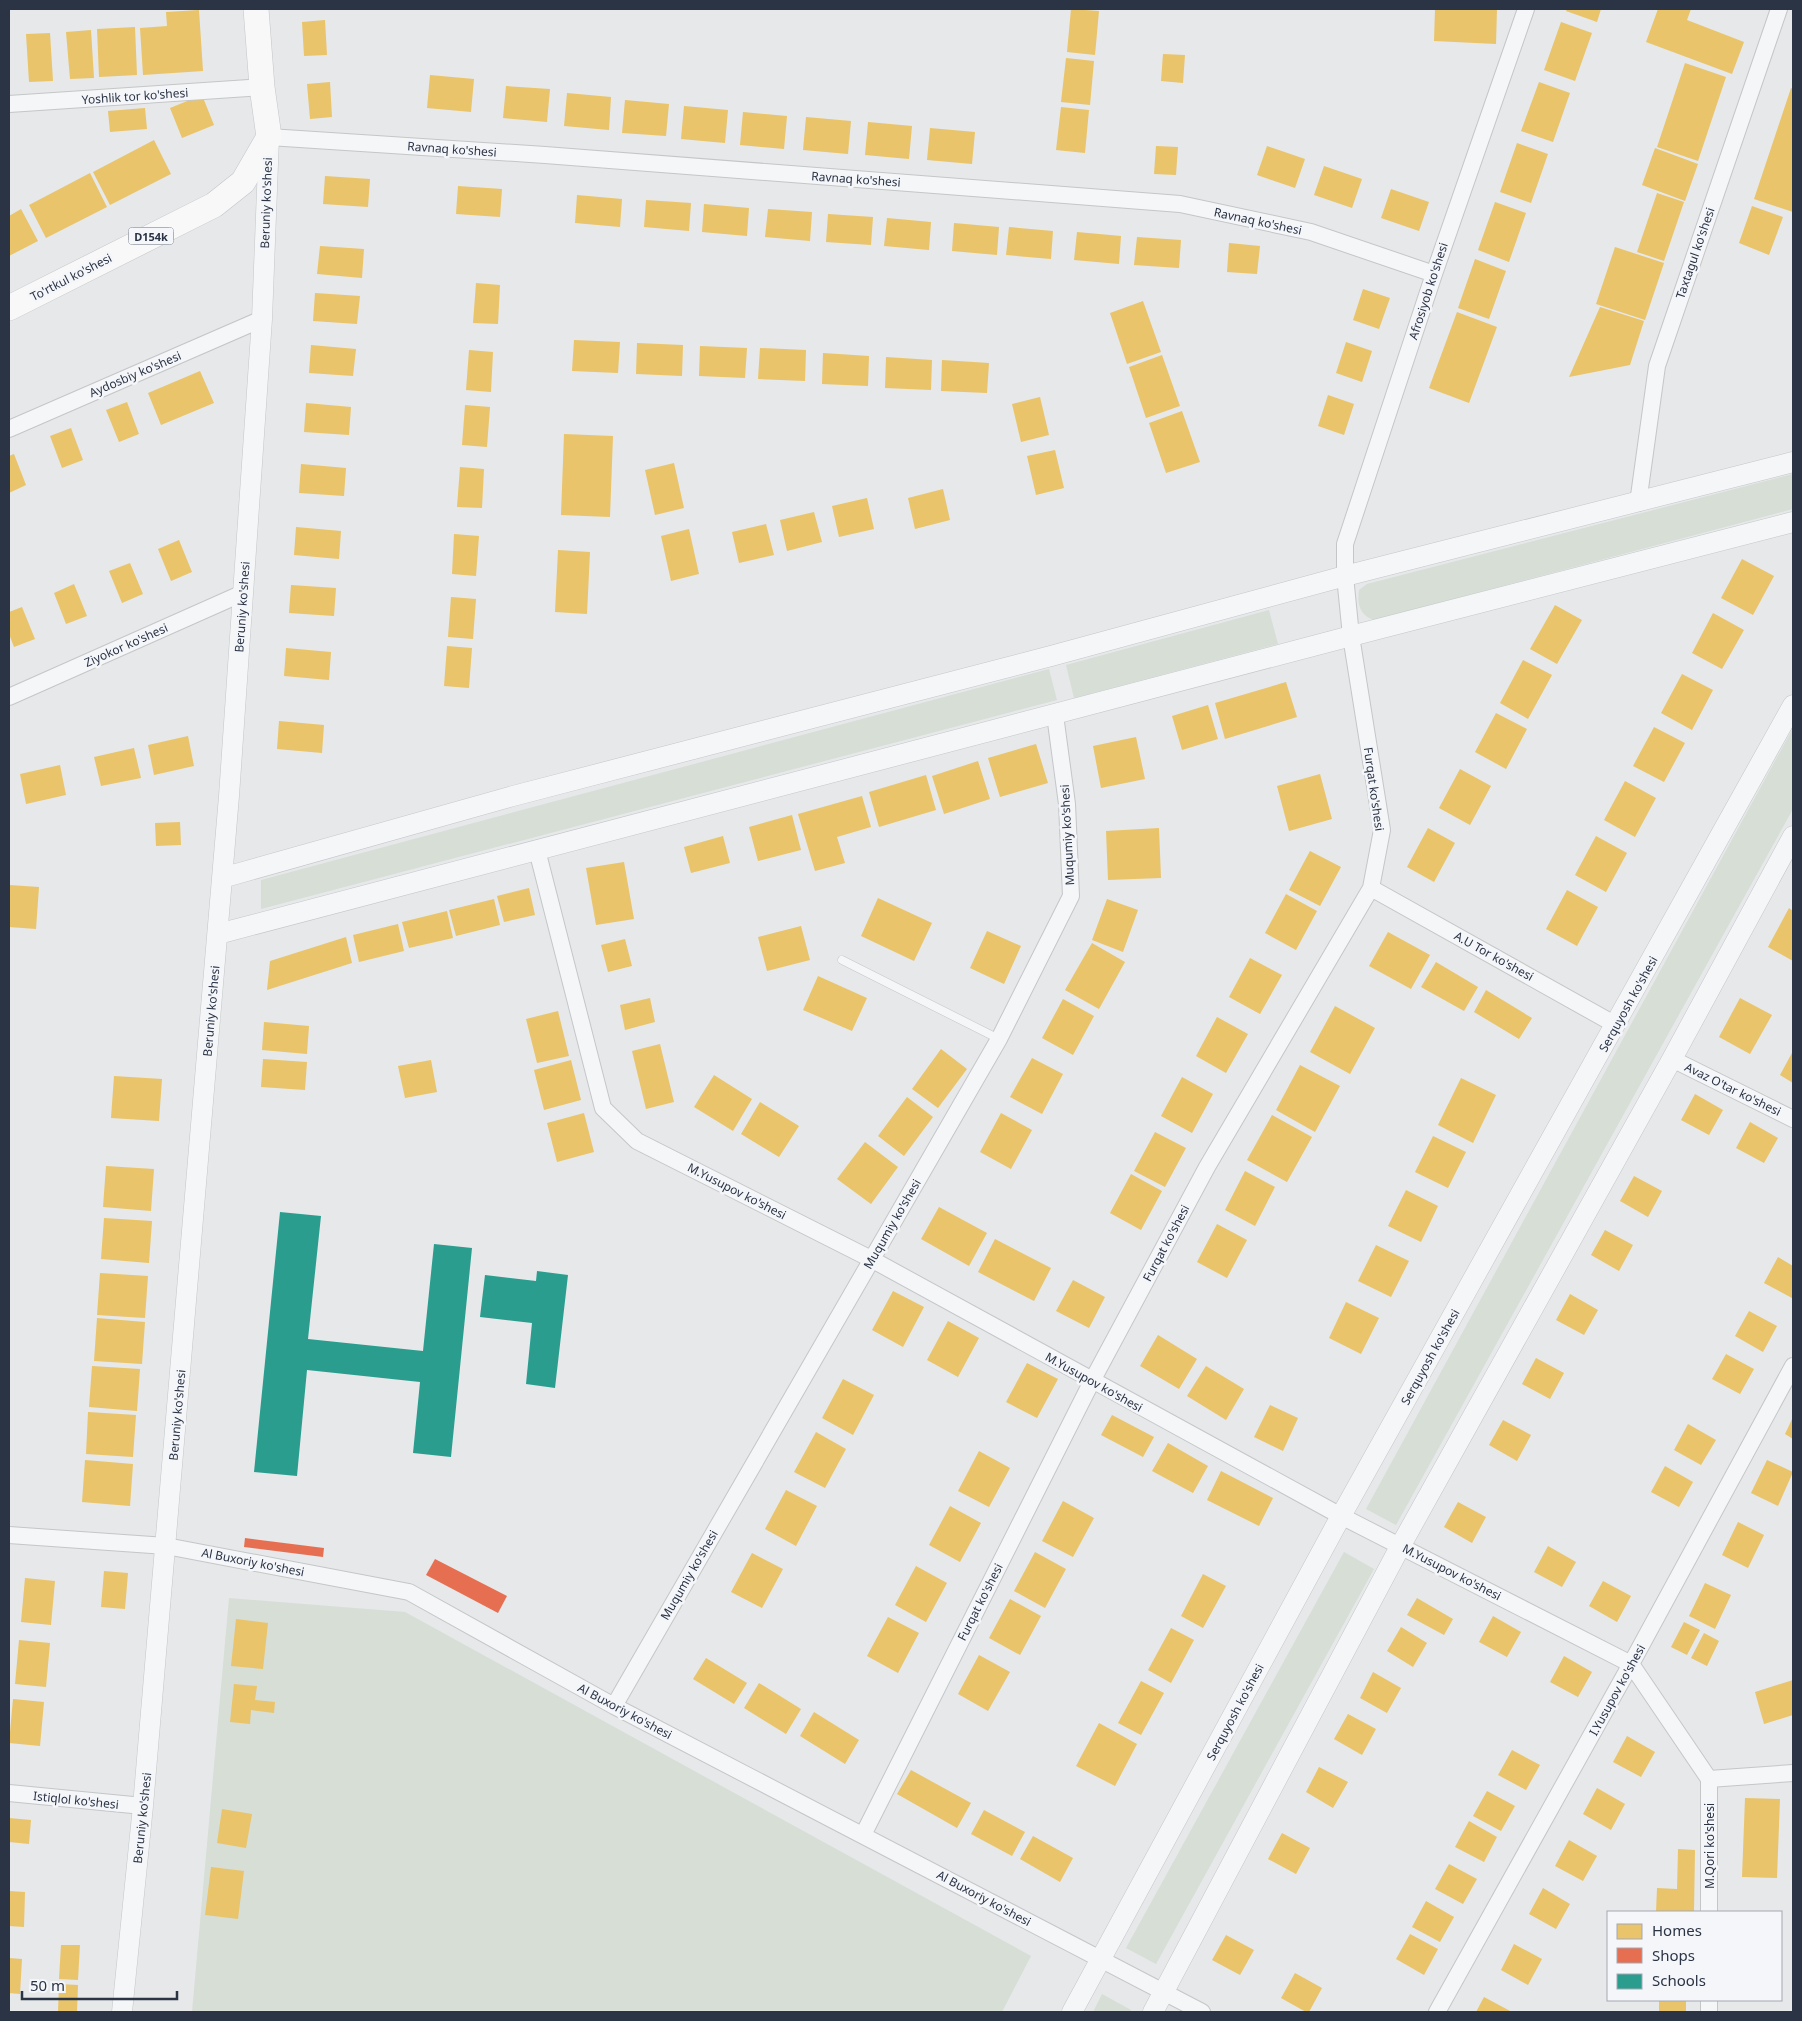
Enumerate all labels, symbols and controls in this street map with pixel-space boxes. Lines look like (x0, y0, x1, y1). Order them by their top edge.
street label: Yoshlik tor ko'shesi (81, 84, 189, 108)
street label: Ravnaq ko'shesi (407, 137, 497, 161)
street label: Beruniy ko'shesi (256, 157, 276, 249)
street label: Ravnaq ko'shesi (811, 167, 901, 191)
street label: Ravnaq ko'shesi (1212, 203, 1304, 239)
street label: Taxtagul ko'shesi (1671, 205, 1719, 301)
road number: D154k (128, 228, 174, 245)
street label: Afrosiyob ko'shesi (1404, 240, 1452, 342)
street label: To'rtkul ko'shesi (27, 249, 115, 305)
street label: Aydosbiy ko'shesi (86, 347, 184, 401)
street label: Beruniy ko'shesi (230, 561, 254, 653)
street label: Ziyokor ko'shesi (82, 619, 170, 671)
street label: Furqat ko'shesi (1360, 746, 1388, 832)
street label: Muqumiy ko'shesi (1056, 784, 1078, 886)
street label: A.U Tor ko'shesi (1451, 927, 1537, 985)
street label: Serquyosh ko'shesi (1595, 953, 1661, 1055)
street label: Beruniy ko'shesi (199, 965, 223, 1057)
street label: Avaz O'tar ko'shesi (1682, 1058, 1784, 1120)
street label: M.Yusupov ko'shesi (685, 1159, 789, 1223)
street label: Muqumiy ko'shesi (859, 1176, 925, 1272)
street label: Furqat ko'shesi (1139, 1202, 1193, 1284)
street label: Serquyosh ko'shesi (1397, 1306, 1463, 1408)
street label: M.Yusupov ko'shesi (1042, 1348, 1146, 1416)
street label: Beruniy ko'shesi (165, 1369, 189, 1461)
street label: Muqumiy ko'shesi (656, 1527, 722, 1623)
street label: M.Yusupov ko'shesi (1400, 1540, 1504, 1604)
street label: Al Buxoriy ko'shesi (200, 1544, 306, 1580)
street label: Furqat ko'shesi (953, 1560, 1007, 1644)
street label: I.Yusupov ko'shesi (1585, 1641, 1649, 1739)
street label: Serquyosh ko'shesi (1202, 1661, 1268, 1763)
street label: Al Buxoriy ko'shesi (575, 1679, 675, 1743)
street label: Beruniy ko'shesi (129, 1772, 155, 1864)
street label: Istiqlol ko'shesi (32, 1787, 120, 1813)
street label: M.Qori ko'shesi (1701, 1803, 1718, 1889)
street label: Al Buxoriy ko'shesi (934, 1866, 1034, 1930)
legend (1607, 1911, 1782, 2001)
text: Homes (1652, 1920, 1702, 1940)
text: Shops (1652, 1945, 1695, 1965)
scale bar (22, 1968, 178, 2000)
text: Schools (1652, 1970, 1706, 1990)
text: 50 m (30, 1975, 65, 1995)

